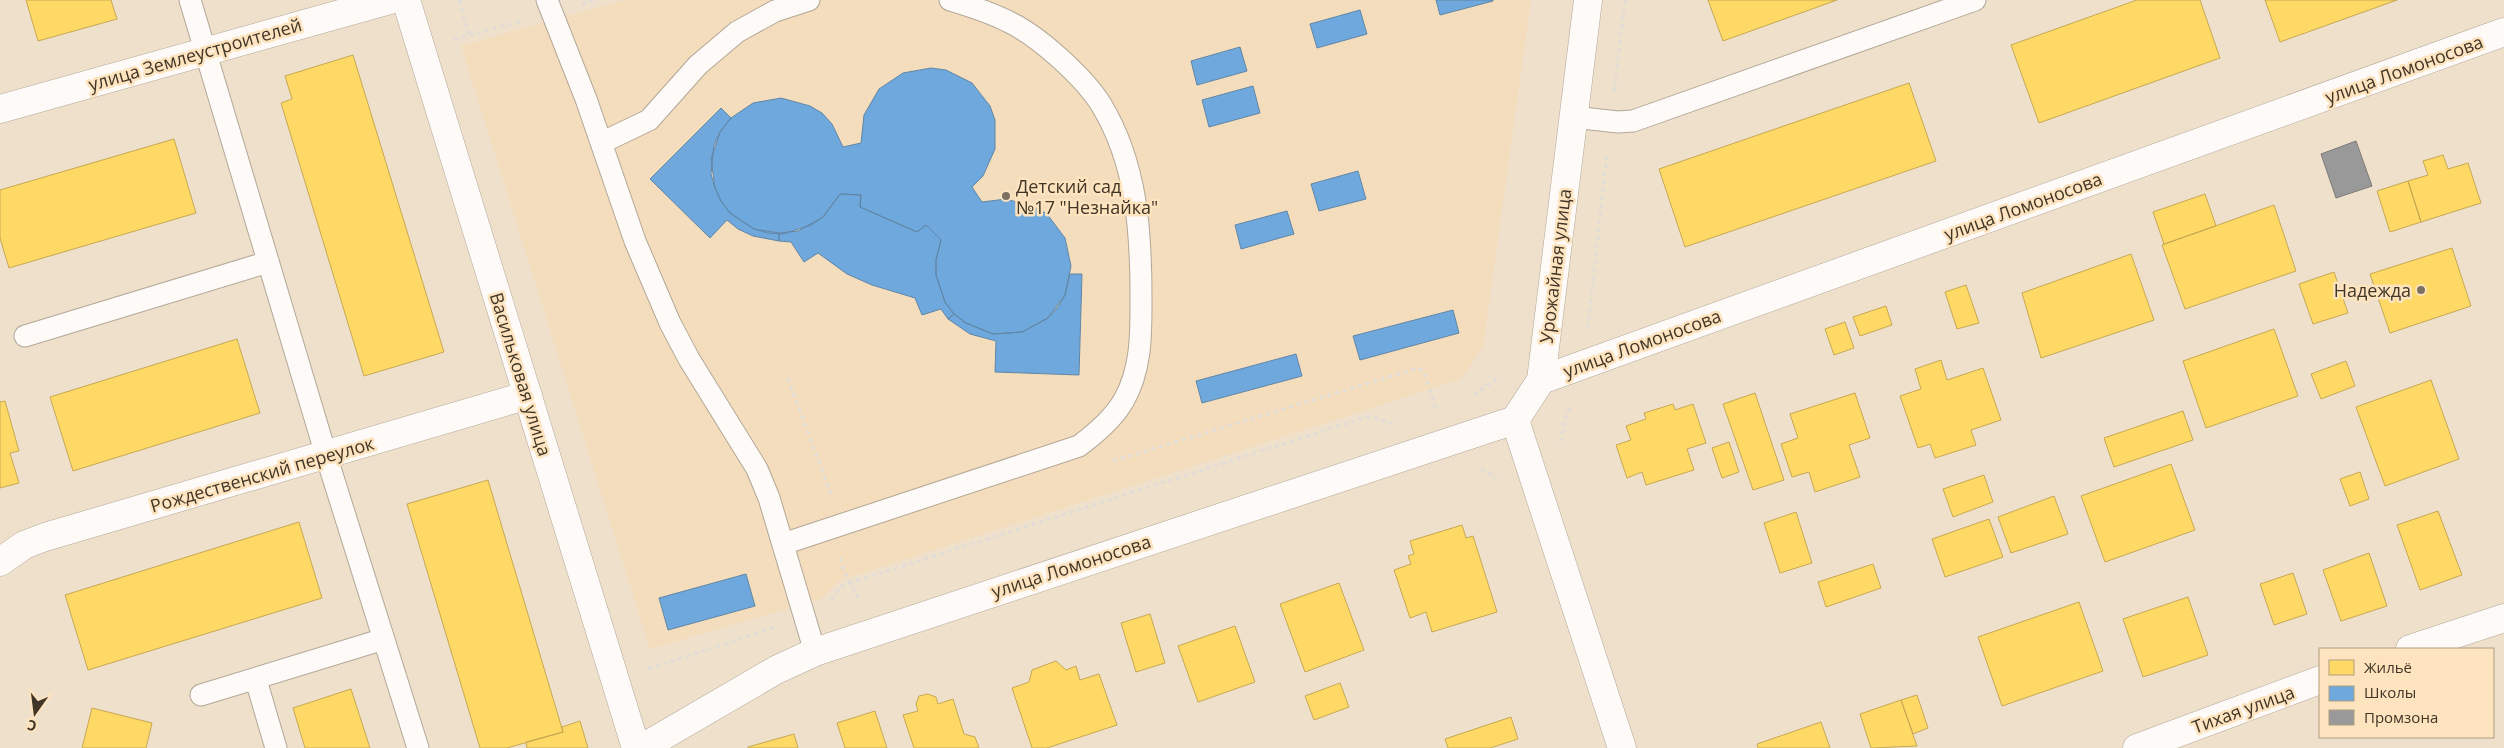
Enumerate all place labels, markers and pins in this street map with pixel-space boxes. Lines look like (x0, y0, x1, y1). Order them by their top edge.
place label: Детский сад №17 "Незнайка" (1016, 174, 1158, 219)
marker: Детский сад №17 "Незнайка" (1000, 190, 1012, 202)
place label: Надежда (2334, 278, 2411, 302)
marker: Надежда (2415, 284, 2427, 296)

